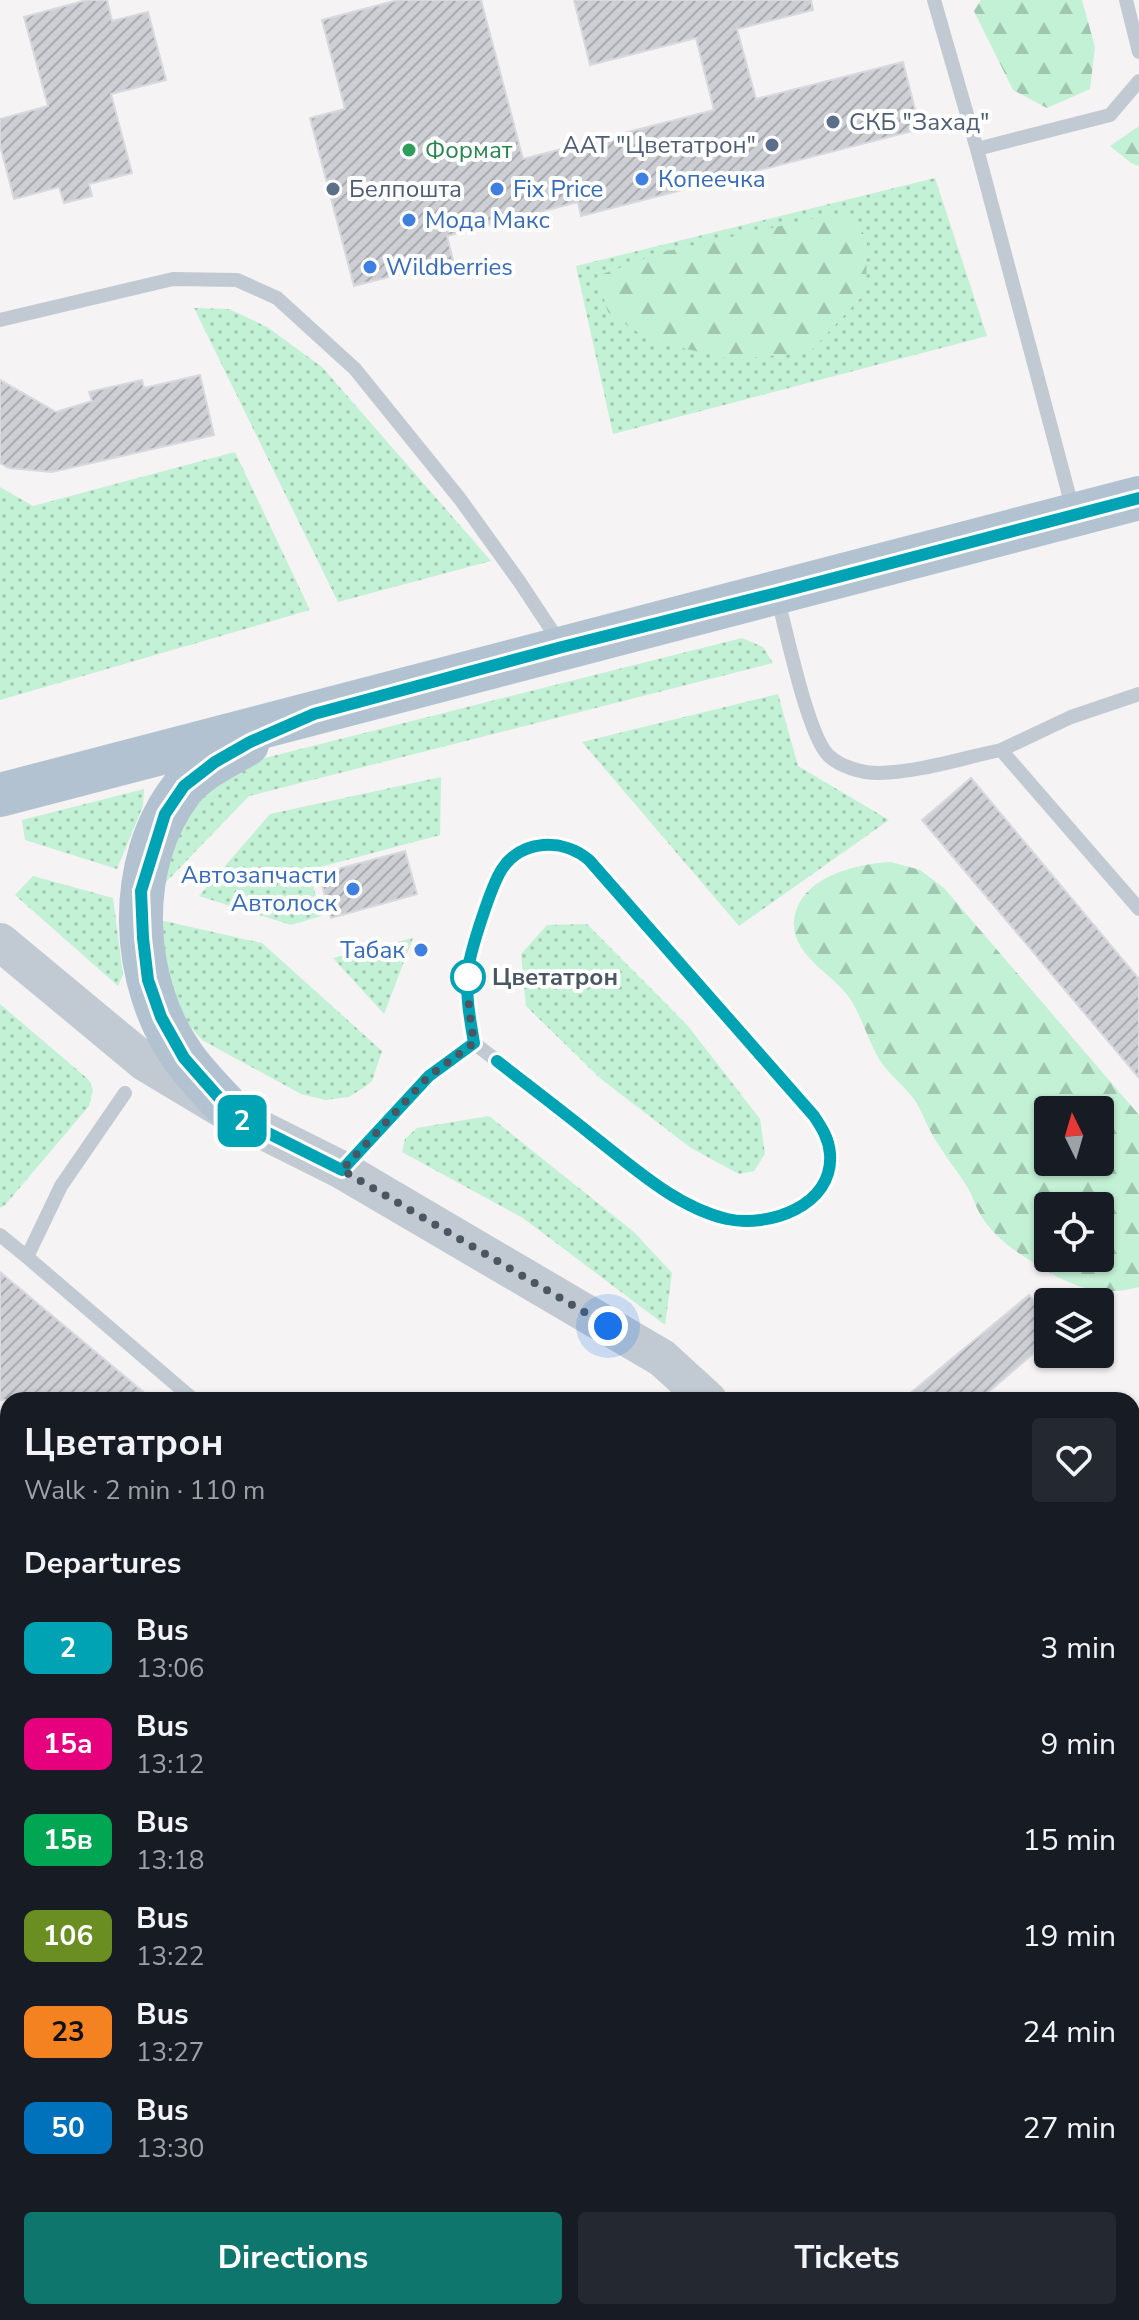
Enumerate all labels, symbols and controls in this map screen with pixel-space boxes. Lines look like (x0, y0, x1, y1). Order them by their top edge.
place label: СКБ "Захад" (849, 106, 989, 138)
marker: СКБ "Захад" (824, 113, 842, 131)
place label: ААТ "Цветатрон" (562, 129, 756, 161)
place label: Формат (425, 134, 513, 166)
marker: ААТ "Цветатрон" (763, 136, 781, 154)
marker: Формат (400, 141, 418, 159)
place label: Копеечка (658, 163, 766, 195)
marker: Копеечка (633, 170, 651, 188)
place label: Белпошта (349, 173, 462, 205)
place label: Fix Price (513, 173, 603, 205)
marker: Белпошта (324, 180, 342, 198)
marker: Fix Price (488, 180, 506, 198)
place label: Мода Макс (425, 204, 550, 236)
marker: Мода Макс (400, 211, 418, 229)
place label: Wildberries (386, 251, 513, 283)
marker: Wildberries (361, 258, 379, 276)
place label: Автозапчасти Автолоск (181, 859, 337, 919)
marker: Автозапчасти Автолоск (344, 880, 362, 898)
place label: Табак (340, 934, 405, 966)
marker: Табак (412, 941, 430, 959)
marker: Цветатрон (451, 960, 485, 994)
place label: Цветатрон (492, 961, 618, 993)
line badge: 2 (216, 1095, 268, 1147)
north arrow (1034, 1096, 1114, 1176)
map controls (1034, 1096, 1114, 1368)
text: 2 (234, 1102, 250, 1140)
button: locate (1034, 1192, 1114, 1272)
button: layers (1034, 1288, 1114, 1368)
your location (588, 1306, 628, 1346)
text: Цветатрон (24, 1417, 224, 1468)
button: heart (1032, 1418, 1116, 1502)
text: Walk · 2 min · 110 m (24, 1473, 265, 1508)
text: Departures (24, 1543, 181, 1584)
text: Bus (136, 1610, 189, 1651)
text: 3 min (1041, 1628, 1116, 1669)
text: 2 (60, 1629, 76, 1667)
text: 13:06 (136, 1651, 204, 1686)
text: Bus (136, 1706, 189, 1747)
text: 9 min (1041, 1724, 1116, 1765)
text: 15а (43, 1725, 93, 1763)
text: 13:12 (136, 1747, 204, 1782)
text: Bus (136, 1802, 189, 1843)
text: 15 min (1023, 1820, 1116, 1861)
text: 15в (43, 1821, 93, 1859)
text: 13:18 (136, 1843, 204, 1878)
text: Bus (136, 1898, 189, 1939)
text: 19 min (1023, 1916, 1116, 1957)
text: 106 (43, 1917, 93, 1955)
text: 13:22 (136, 1939, 204, 1974)
text: Bus (136, 1994, 189, 2035)
text: 24 min (1023, 2012, 1116, 2053)
text: 23 (51, 2013, 85, 2051)
text: 13:27 (136, 2035, 204, 2070)
text: Bus (136, 2090, 189, 2131)
text: 27 min (1023, 2108, 1116, 2149)
text: 50 (51, 2109, 85, 2147)
text: 13:30 (136, 2131, 204, 2166)
button: Directions (24, 2212, 562, 2304)
button: Tickets (578, 2212, 1116, 2304)

